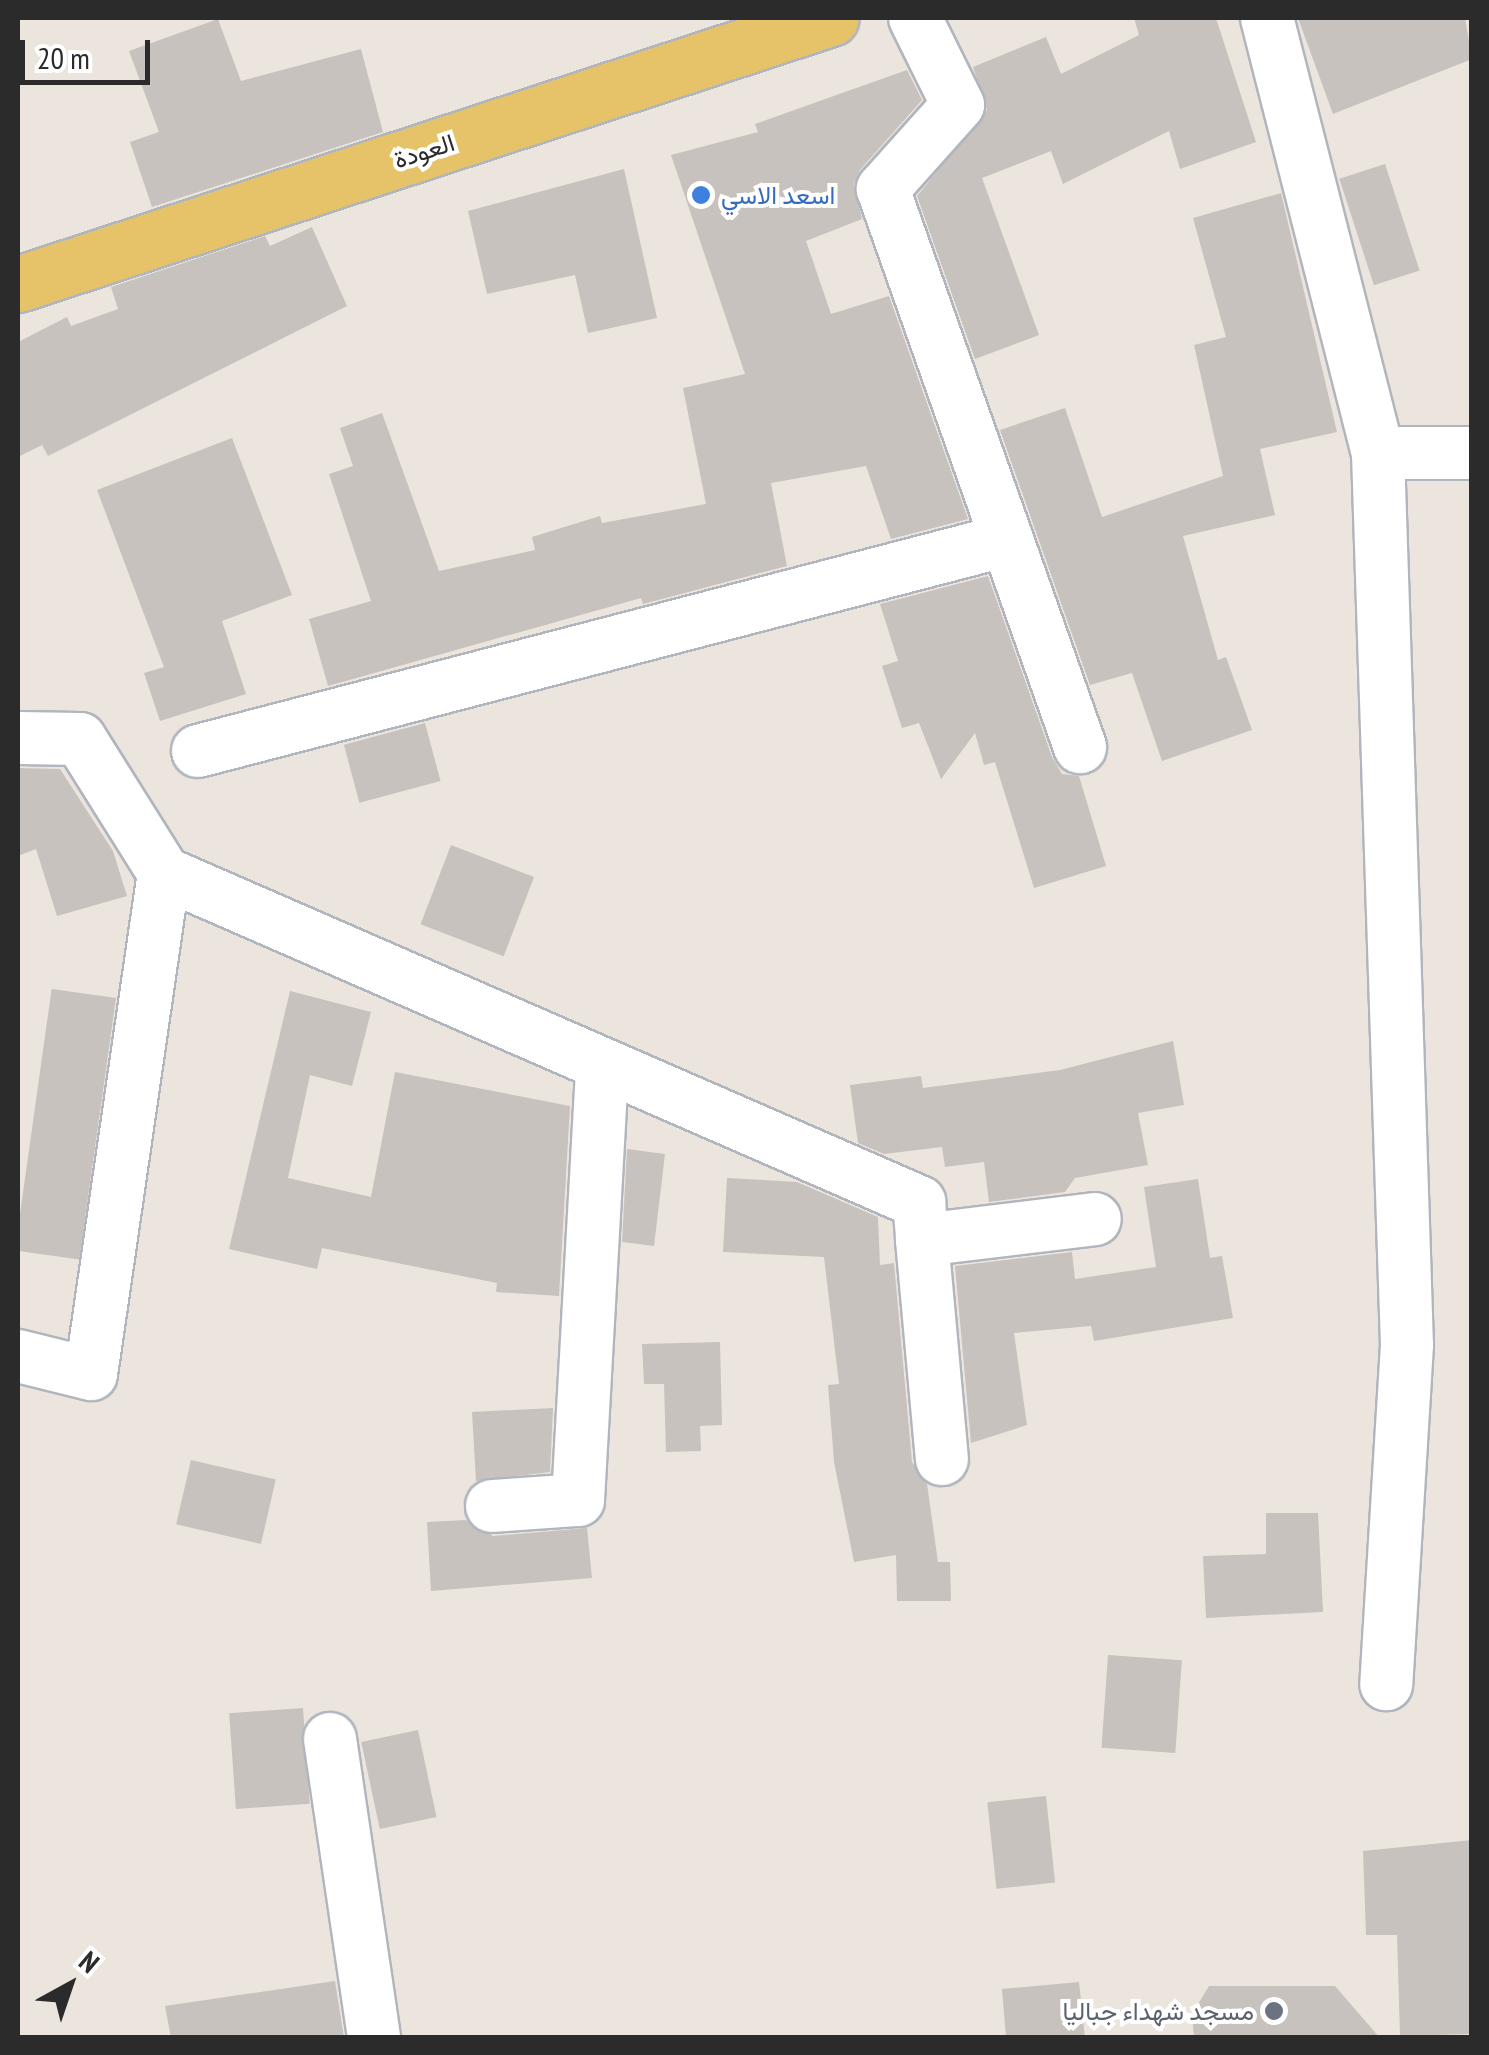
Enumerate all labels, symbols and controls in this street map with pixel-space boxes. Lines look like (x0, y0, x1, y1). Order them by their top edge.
scale bar (25, 20, 155, 82)
text: 20 m (37, 38, 90, 77)
street label: العودة (390, 127, 458, 175)
place label: اسعد الاسي (721, 180, 835, 210)
marker: اسعد الاسي (690, 184, 712, 206)
north arrow (20, 1935, 120, 2035)
text: N (72, 1943, 107, 1981)
place label: مسجد شهداء جباليا (1062, 1996, 1254, 2026)
marker: مسجد شهداء جباليا (1263, 2000, 1285, 2022)

